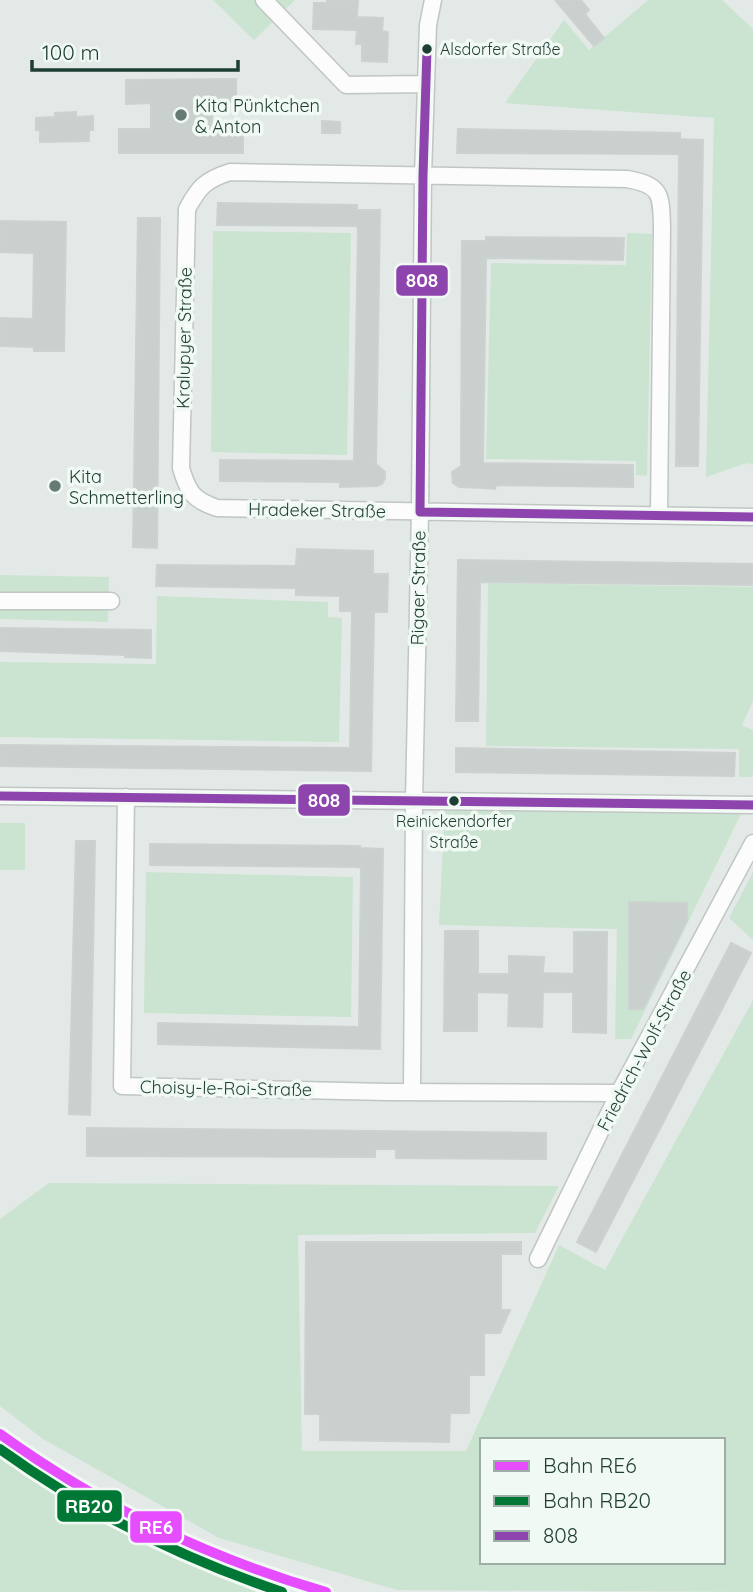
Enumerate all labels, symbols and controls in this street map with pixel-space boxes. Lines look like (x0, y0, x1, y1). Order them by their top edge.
scale bar (32, 28, 238, 72)
text: 100 m (42, 39, 100, 65)
place label: Alsdorfer Straße (440, 39, 561, 59)
marker: Alsdorfer Straße (420, 42, 434, 56)
place label: Kita Pünktchen & Anton (195, 94, 320, 138)
marker: Kita Pünktchen & Anton (173, 107, 189, 123)
line badge: 808 (395, 264, 449, 297)
street label: Kralupyer Straße (171, 267, 197, 409)
text: 808 (406, 268, 438, 292)
place label: Kita Schmetterling (69, 465, 184, 509)
marker: Kita Schmetterling (47, 478, 63, 494)
street label: Hradeker Straße (248, 497, 386, 523)
street label: Rigaer Straße (405, 530, 431, 646)
line badge: 808 (297, 783, 351, 817)
text: 808 (308, 788, 340, 812)
marker: Reinickendorfer Straße (447, 794, 461, 808)
place label: Reinickendorfer Straße (396, 811, 512, 852)
street label: Friedrich-Wolf-Straße (592, 965, 696, 1135)
street label: Choisy-le-Roi-Straße (140, 1075, 312, 1101)
legend (480, 1438, 725, 1564)
text: Bahn RE6 (543, 1452, 637, 1478)
text: Bahn RB20 (543, 1487, 651, 1513)
line badge: RB20 (56, 1489, 123, 1523)
text: RB20 (65, 1494, 113, 1518)
line badge: RE6 (129, 1510, 183, 1544)
text: RE6 (139, 1515, 173, 1539)
text: 808 (543, 1522, 578, 1548)

